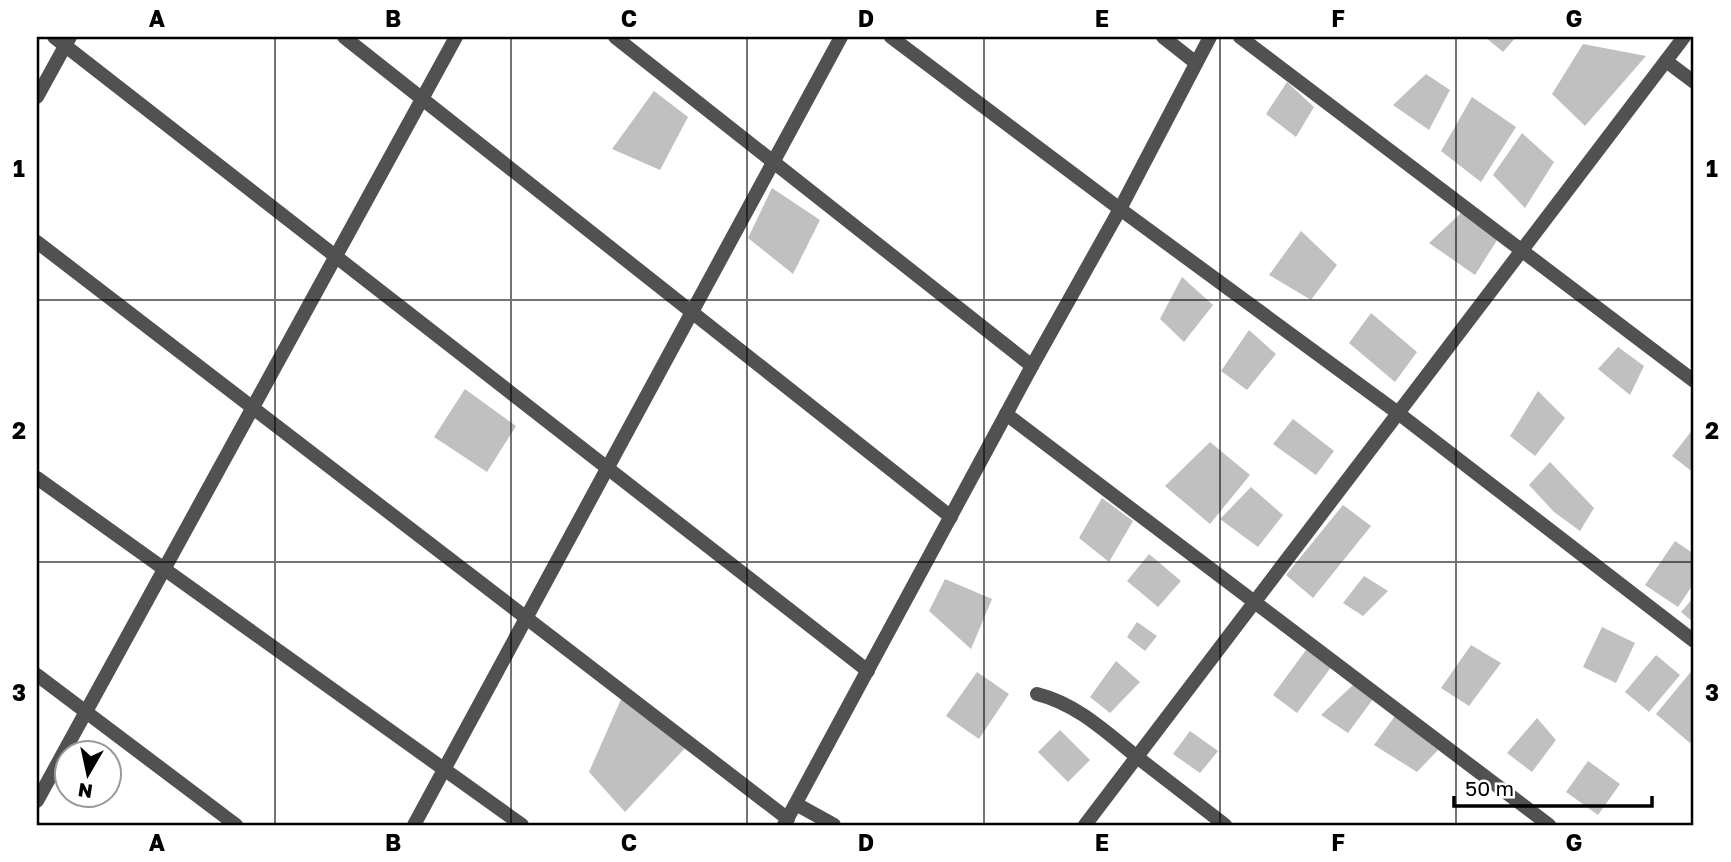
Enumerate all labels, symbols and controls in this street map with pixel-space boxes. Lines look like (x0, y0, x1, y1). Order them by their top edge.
text: A (149, 4, 166, 32)
text: B (385, 4, 401, 32)
text: C (621, 4, 637, 32)
text: D (858, 4, 874, 32)
text: E (1095, 4, 1109, 32)
text: F (1331, 4, 1345, 32)
text: G (1566, 4, 1582, 32)
text: 1 (13, 154, 25, 182)
text: 1 (1706, 154, 1718, 182)
text: 2 (12, 416, 26, 444)
text: 2 (1705, 416, 1719, 444)
text: 3 (12, 678, 26, 706)
text: 3 (1705, 678, 1719, 706)
north arrow (52, 740, 122, 810)
scale bar (1454, 764, 1652, 808)
text: 50 m (1465, 775, 1514, 801)
text: N (76, 779, 94, 804)
text: A (149, 828, 166, 856)
text: B (385, 828, 401, 856)
text: C (621, 828, 637, 856)
text: D (858, 828, 874, 856)
text: E (1095, 828, 1109, 856)
text: F (1331, 828, 1345, 856)
text: G (1566, 828, 1582, 856)

